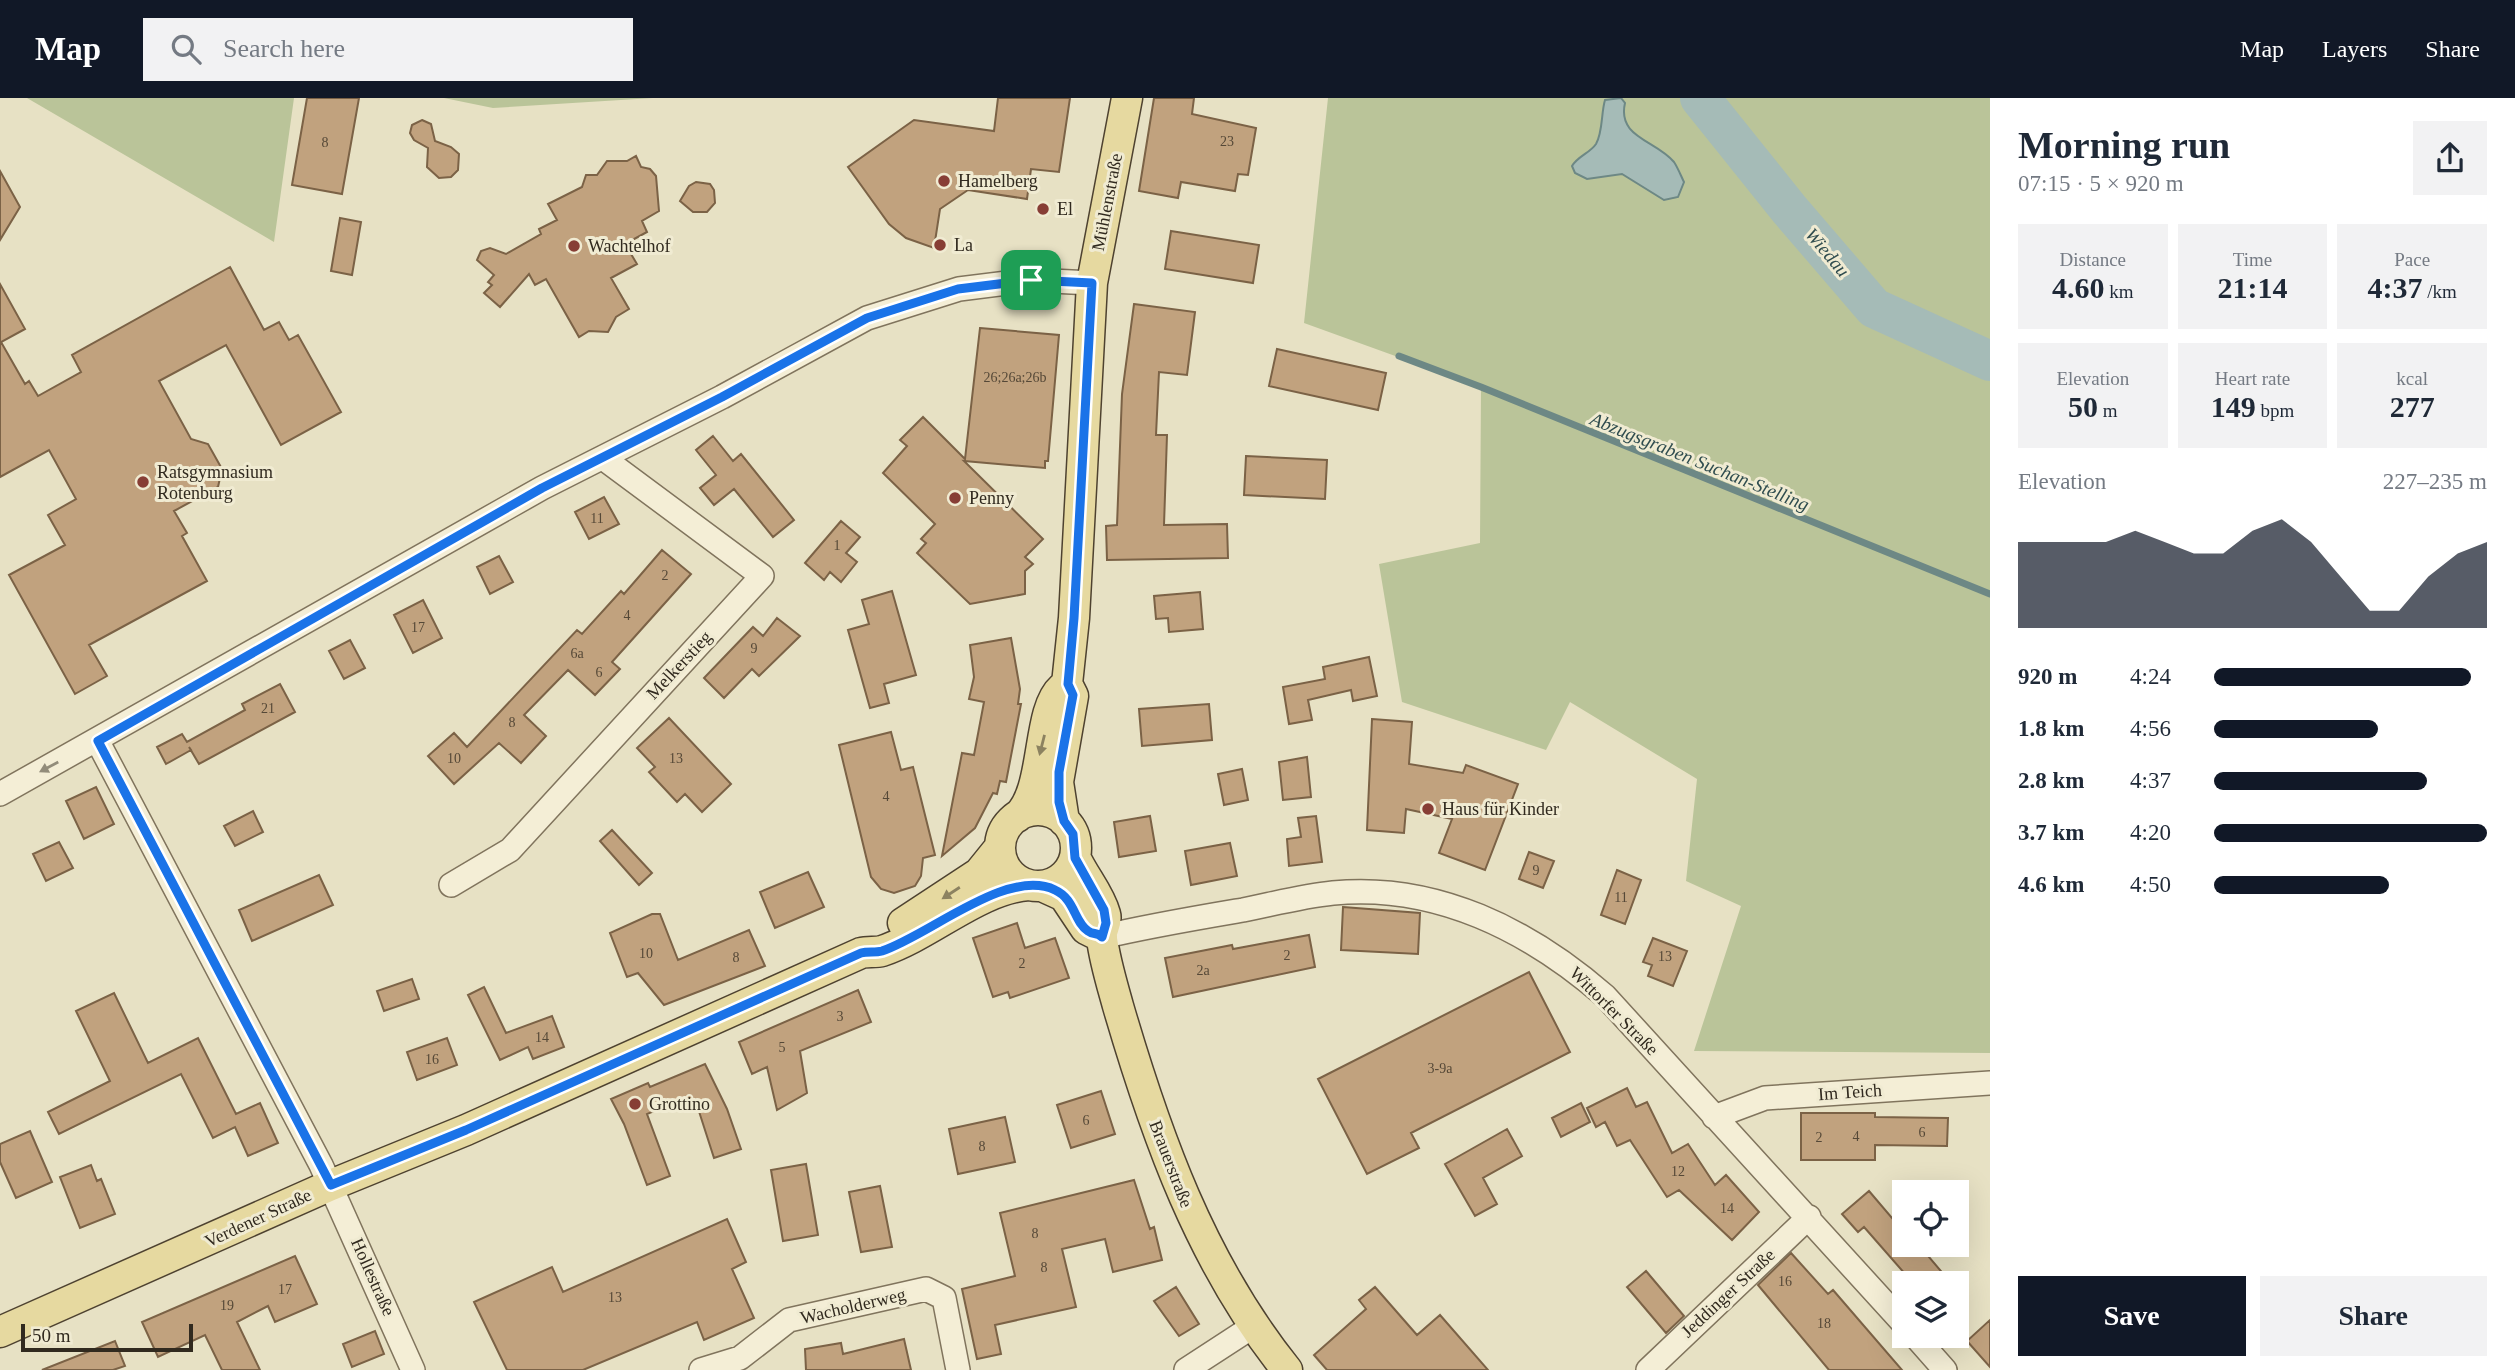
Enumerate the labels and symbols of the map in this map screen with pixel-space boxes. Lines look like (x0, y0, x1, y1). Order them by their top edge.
house number: 23 (1220, 134, 1234, 149)
house number: 8 (322, 135, 329, 150)
street label: Mühlenstraße (1088, 152, 1126, 252)
place label: Hamelberg (958, 171, 1038, 191)
marker: Hamelberg (936, 173, 952, 189)
place label: El (1057, 199, 1073, 219)
marker: El (1035, 201, 1051, 217)
water label: Wiedau (1801, 224, 1854, 281)
place label: La (954, 235, 973, 255)
place label: Wachtelhof (588, 236, 671, 256)
marker: La (932, 237, 948, 253)
marker: Wachtelhof (566, 238, 582, 254)
pin (1001, 250, 1061, 310)
house number: 26;26a;26b (984, 370, 1047, 385)
water label: Abzugsgraben Suchan-Stelling (1586, 407, 1812, 515)
place label: Ratsgymnasium Rotenburg (157, 462, 273, 503)
marker: Ratsgymnasium Rotenburg (135, 474, 151, 490)
place label: Penny (969, 488, 1014, 508)
marker: Penny (947, 490, 963, 506)
house number: 11 (590, 511, 604, 526)
house number: 1 (834, 538, 841, 553)
house number: 2 (662, 568, 669, 583)
house number: 4 (624, 608, 631, 623)
house number: 17 (411, 620, 425, 635)
street label: Melkerstieg (642, 627, 716, 703)
house number: 9 (751, 641, 758, 656)
house number: 6a (570, 646, 584, 661)
house number: 6 (596, 665, 603, 680)
house number: 21 (261, 701, 275, 716)
house number: 8 (509, 715, 516, 730)
one-way arrow (1036, 734, 1047, 756)
house number: 10 (447, 751, 461, 766)
house number: 13 (669, 751, 683, 766)
one-way arrow (39, 761, 59, 773)
house number: 4 (883, 789, 890, 804)
place label: Haus für Kinder (1442, 799, 1559, 819)
marker: Haus für Kinder (1420, 801, 1436, 817)
house number: 9 (1533, 863, 1540, 878)
one-way arrow (941, 886, 961, 899)
house number: 11 (1614, 890, 1628, 905)
house number: 10 (639, 946, 653, 961)
house number: 2 (1284, 948, 1291, 963)
house number: 13 (1658, 949, 1672, 964)
house number: 8 (733, 950, 740, 965)
house number: 2 (1019, 956, 1026, 971)
house number: 2a (1196, 963, 1210, 978)
street label: Wittorfer Straße (1566, 963, 1662, 1059)
house number: 3 (837, 1009, 844, 1024)
house number: 14 (535, 1030, 549, 1045)
house number: 5 (779, 1040, 786, 1055)
house number: 16 (425, 1052, 439, 1067)
house number: 3-9a (1428, 1061, 1453, 1076)
street label: Im Teich (1817, 1080, 1883, 1104)
place label: Grottino (649, 1094, 710, 1114)
marker: Grottino (627, 1096, 643, 1112)
house number: 6 (1083, 1113, 1090, 1128)
street label: Brauerstraße (1145, 1117, 1197, 1211)
house number: 6 (1919, 1125, 1926, 1140)
house number: 4 (1853, 1129, 1860, 1144)
house number: 2 (1816, 1130, 1823, 1145)
house number: 8 (979, 1139, 986, 1154)
house number: 12 (1671, 1164, 1685, 1179)
street label: Verdener Straße (201, 1185, 315, 1251)
house number: 14 (1720, 1201, 1734, 1216)
house number: 8 (1032, 1226, 1039, 1241)
street label: Hollestraße (347, 1235, 399, 1319)
street label: Jeddinger Straße (1677, 1245, 1779, 1341)
house number: 8 (1041, 1260, 1048, 1275)
house number: 16 (1778, 1274, 1792, 1289)
house number: 17 (278, 1282, 292, 1297)
street label: Wacholderweg (798, 1284, 908, 1328)
house number: 13 (608, 1290, 622, 1305)
house number: 19 (220, 1298, 234, 1313)
house number: 18 (1817, 1316, 1831, 1331)
scale bar (21, 1321, 192, 1353)

